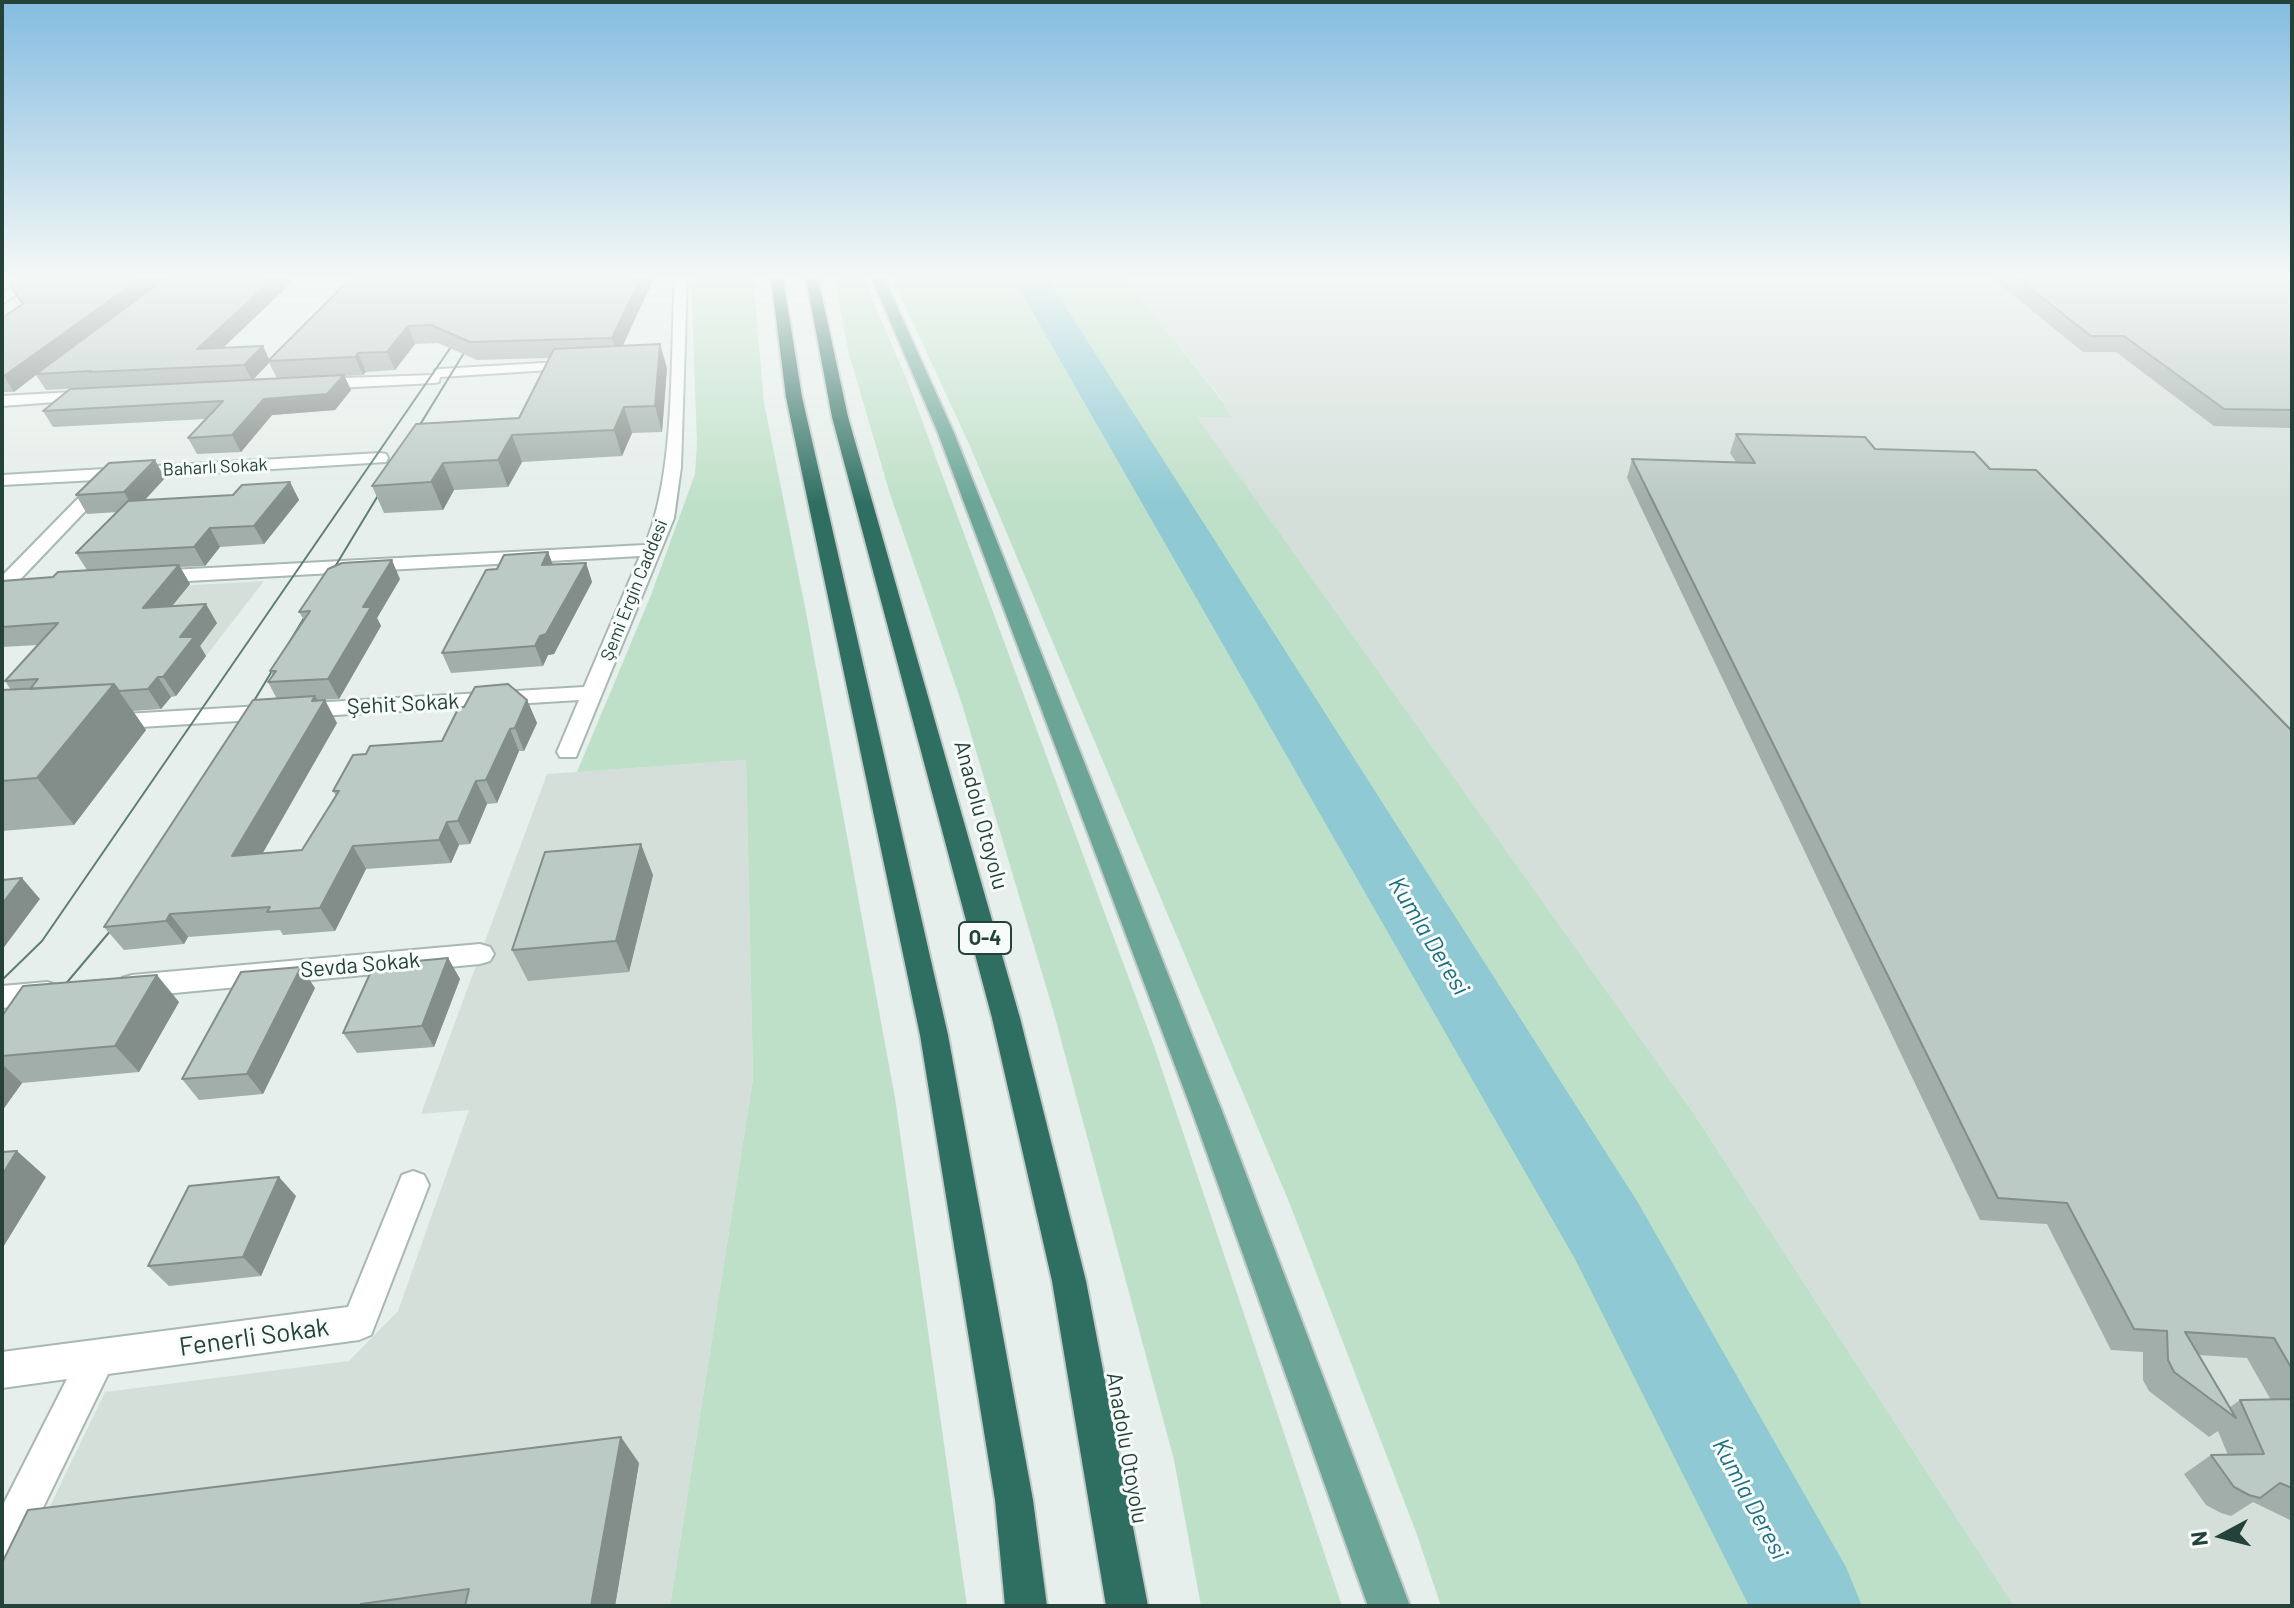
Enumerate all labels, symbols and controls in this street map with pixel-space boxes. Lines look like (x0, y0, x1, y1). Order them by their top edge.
street label: Baharlı Sokak (162, 453, 268, 481)
street label: Şemi Ergin Caddesi (596, 516, 672, 664)
street label: Şehit Sokak (346, 688, 460, 720)
street label: Anadolu Otoyolu (948, 738, 1014, 892)
water label: Kumla Deresi (1382, 872, 1476, 1000)
road number: O-4 (959, 922, 1011, 954)
street label: Sevda Sokak (299, 947, 421, 983)
street label: Fenerli Sokak (177, 1311, 331, 1363)
street label: Anadolu Otoyolu (1101, 1370, 1153, 1526)
water label: Kumla Deresi (1706, 1433, 1794, 1565)
north arrow (2182, 1496, 2262, 1576)
text: N (2184, 1530, 2212, 1548)

